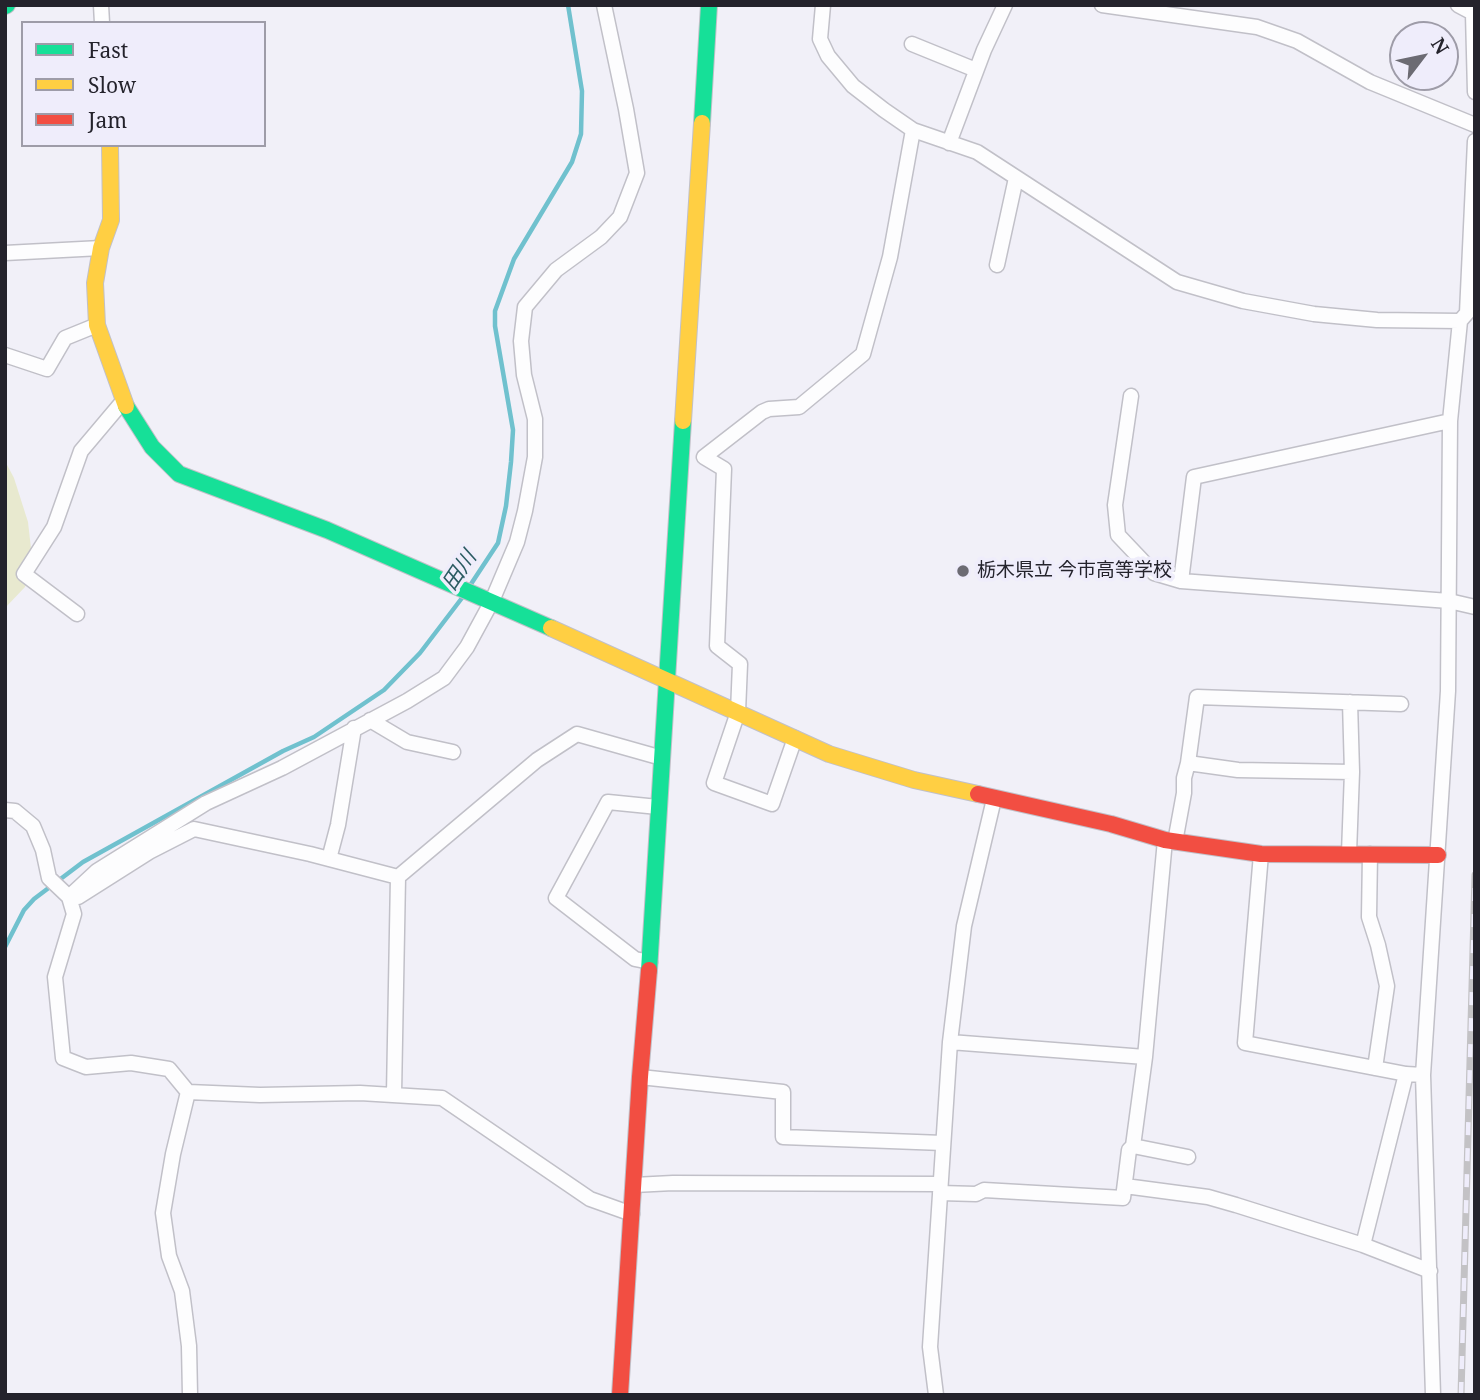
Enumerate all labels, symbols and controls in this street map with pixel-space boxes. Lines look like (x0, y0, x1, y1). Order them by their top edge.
legend (21, 21, 266, 147)
north arrow (1389, 21, 1459, 91)
text: N (1425, 33, 1455, 59)
text: Fast (88, 36, 128, 64)
text: Slow (88, 71, 136, 99)
text: Jam (88, 106, 127, 134)
water label: 田川 (438, 547, 482, 595)
place label: 栃木県立 今市高等学校 (977, 560, 1172, 582)
marker: 栃木県立 今市高等学校 (955, 563, 971, 579)

